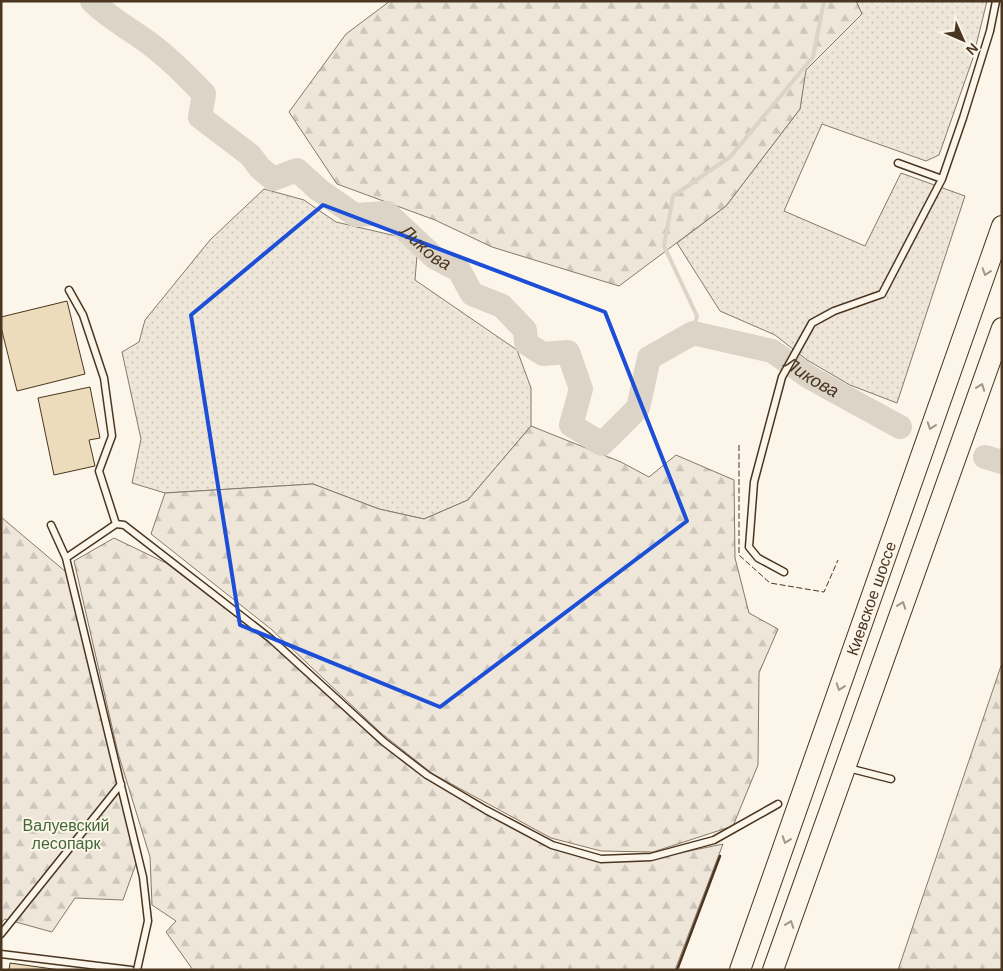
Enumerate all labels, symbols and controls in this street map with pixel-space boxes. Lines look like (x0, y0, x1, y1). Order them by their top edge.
north arrow (938, 15, 988, 65)
text: N (963, 40, 981, 58)
water label: Ликова (396, 220, 454, 274)
one-way arrow (981, 268, 991, 276)
water label: Ликова (780, 352, 842, 401)
one-way arrow (975, 383, 985, 391)
one-way arrow (927, 421, 937, 429)
street label: Киевское шоссе (843, 539, 899, 658)
one-way arrow (896, 601, 906, 610)
one-way arrow (835, 682, 845, 691)
park label: Валуевский лесопарк (23, 817, 109, 852)
one-way arrow (782, 836, 792, 844)
one-way arrow (784, 920, 794, 929)

